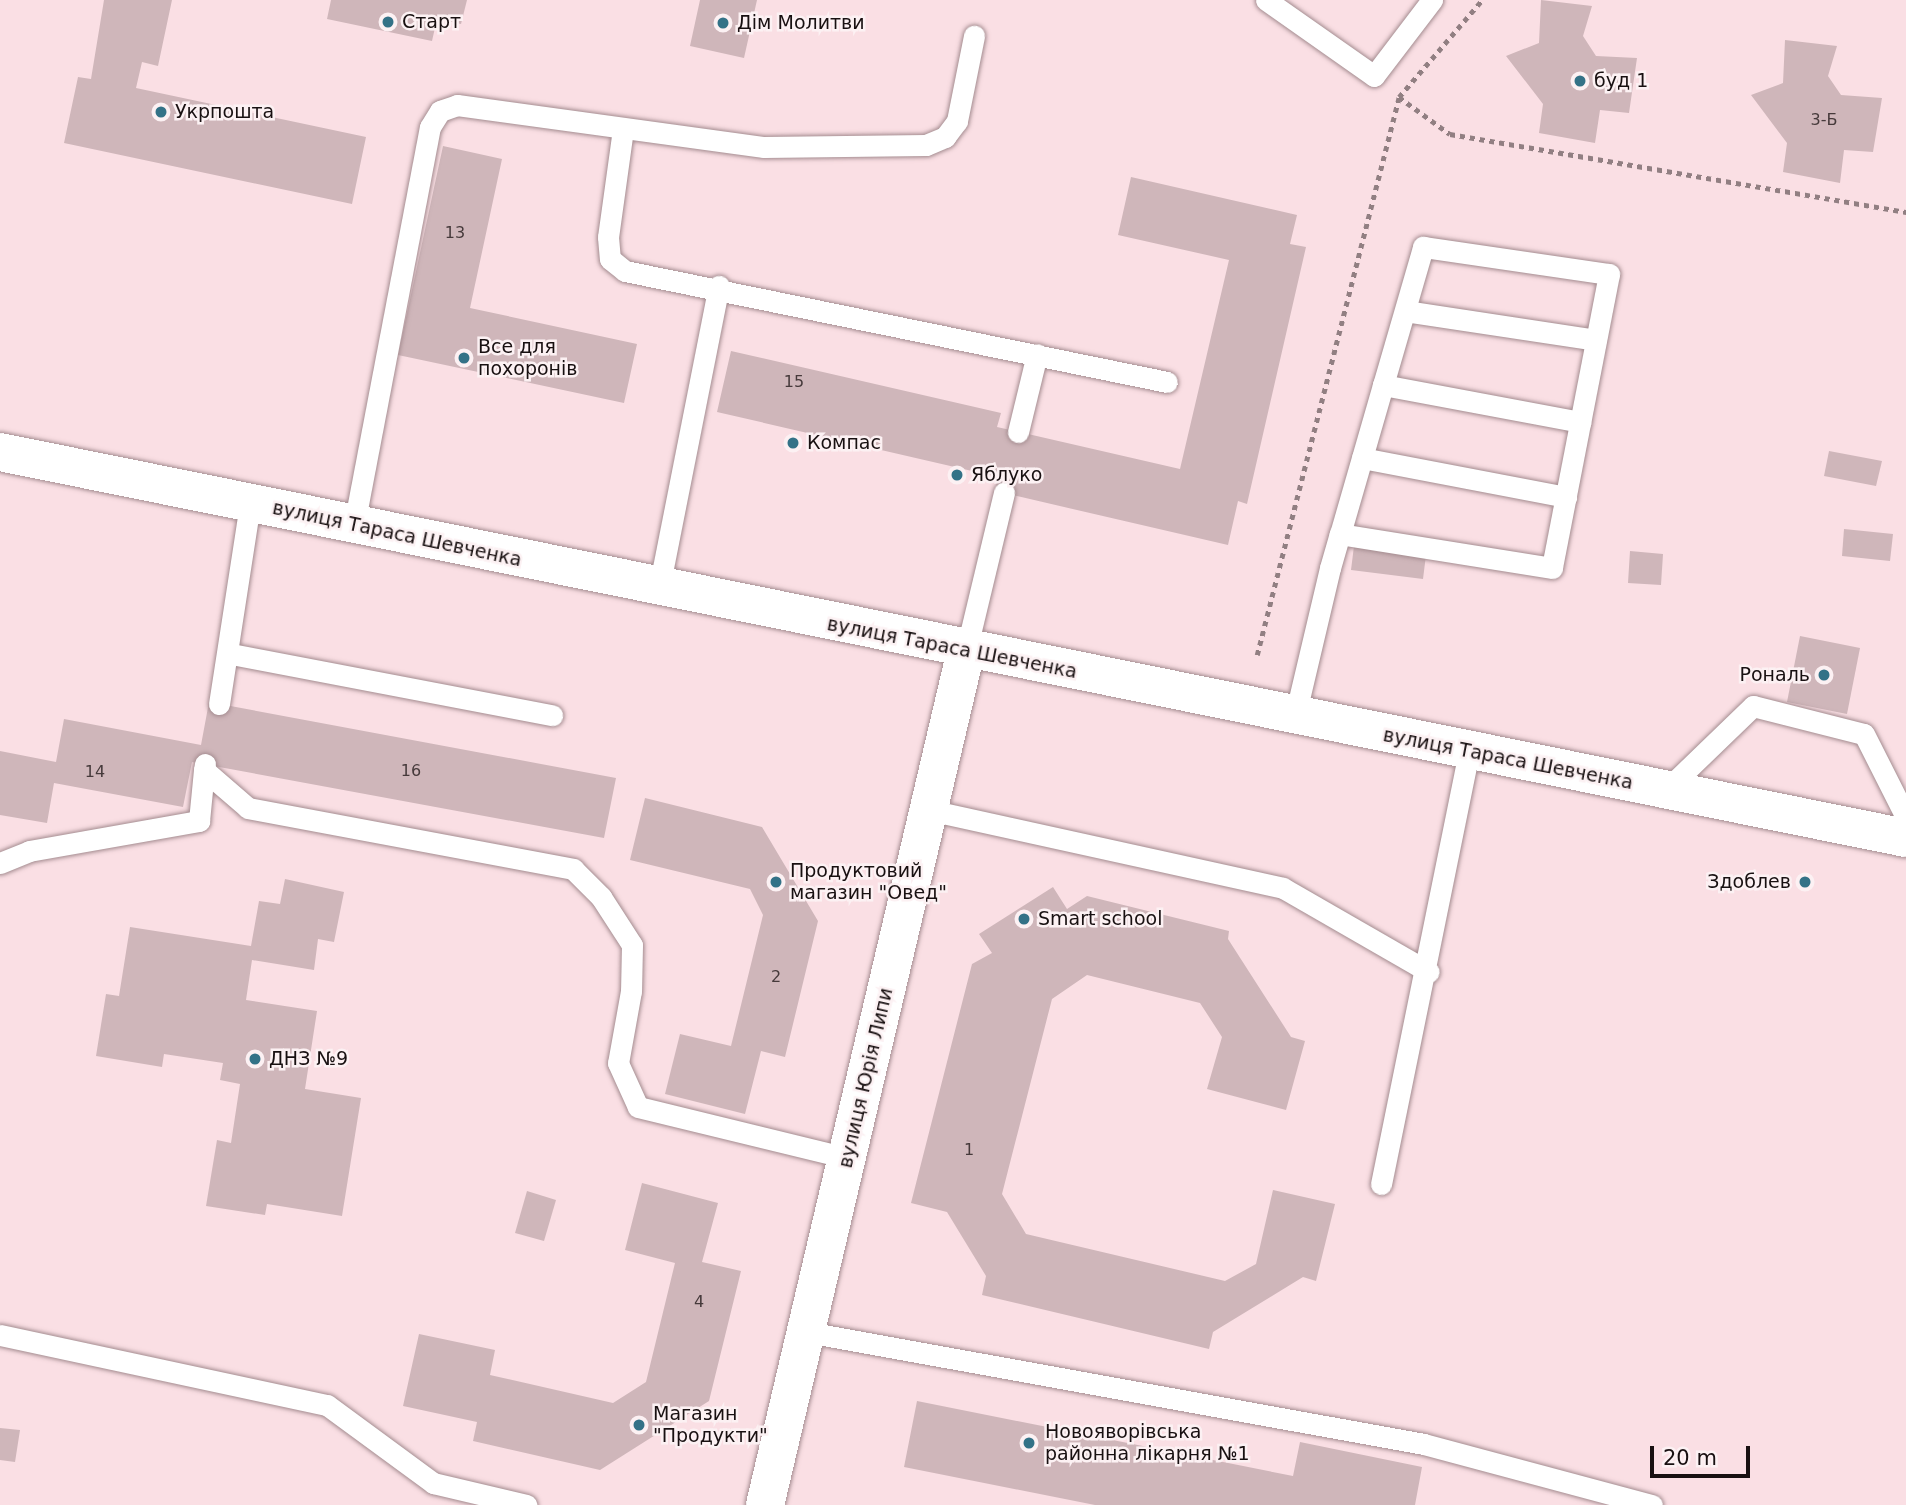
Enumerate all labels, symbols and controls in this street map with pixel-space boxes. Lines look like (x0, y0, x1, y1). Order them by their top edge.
place label: Старт (402, 11, 461, 33)
place label: Дім Молитви (737, 12, 865, 34)
marker: Старт (380, 14, 396, 30)
marker: Дім Молитви (715, 15, 731, 31)
place label: буд 1 (1594, 70, 1648, 92)
marker: буд 1 (1572, 73, 1588, 89)
place label: Укрпошта (175, 101, 274, 123)
marker: Укрпошта (153, 104, 169, 120)
house number: 3-Б (1811, 110, 1837, 130)
house number: 13 (445, 223, 465, 243)
place label: Все для похоронів (478, 336, 577, 380)
marker: Все для похоронів (456, 350, 472, 366)
house number: 15 (784, 372, 804, 392)
place label: Компас (807, 432, 881, 454)
marker: Компас (785, 435, 801, 451)
place label: Яблуко (971, 464, 1042, 486)
marker: Яблуко (949, 467, 965, 483)
street label: вулиця Тараса Шевченка (270, 496, 524, 572)
street label: вулиця Тараса Шевченка (825, 613, 1079, 683)
place label: Рональ (1740, 664, 1810, 686)
marker: Рональ (1816, 667, 1832, 683)
street label: вулиця Тараса Шевченка (1381, 724, 1635, 794)
house number: 16 (401, 761, 421, 781)
house number: 14 (85, 762, 105, 782)
place label: Продуктовий магазин "Овед" (790, 860, 947, 904)
place label: Здоблев (1707, 871, 1791, 893)
marker: Продуктовий магазин "Овед" (768, 874, 784, 890)
marker: Здоблев (1797, 874, 1813, 890)
place label: Smart school (1038, 908, 1162, 930)
marker: Smart school (1016, 911, 1032, 927)
house number: 2 (771, 967, 781, 987)
street label: вулиця Юрія Липи (834, 986, 898, 1170)
place label: ДНЗ №9 (269, 1048, 348, 1070)
marker: ДНЗ №9 (247, 1051, 263, 1067)
house number: 1 (964, 1140, 974, 1160)
house number: 4 (694, 1292, 704, 1312)
place label: Магазин "Продукти" (653, 1403, 768, 1447)
marker: Магазин "Продукти" (631, 1417, 647, 1433)
place label: Новояворівська районна лікарня №1 (1045, 1421, 1250, 1465)
scale bar (1654, 1432, 1754, 1476)
marker: Новояворівська районна лікарня №1 (1019, 1433, 1039, 1453)
text: 20 m (1663, 1446, 1717, 1470)

